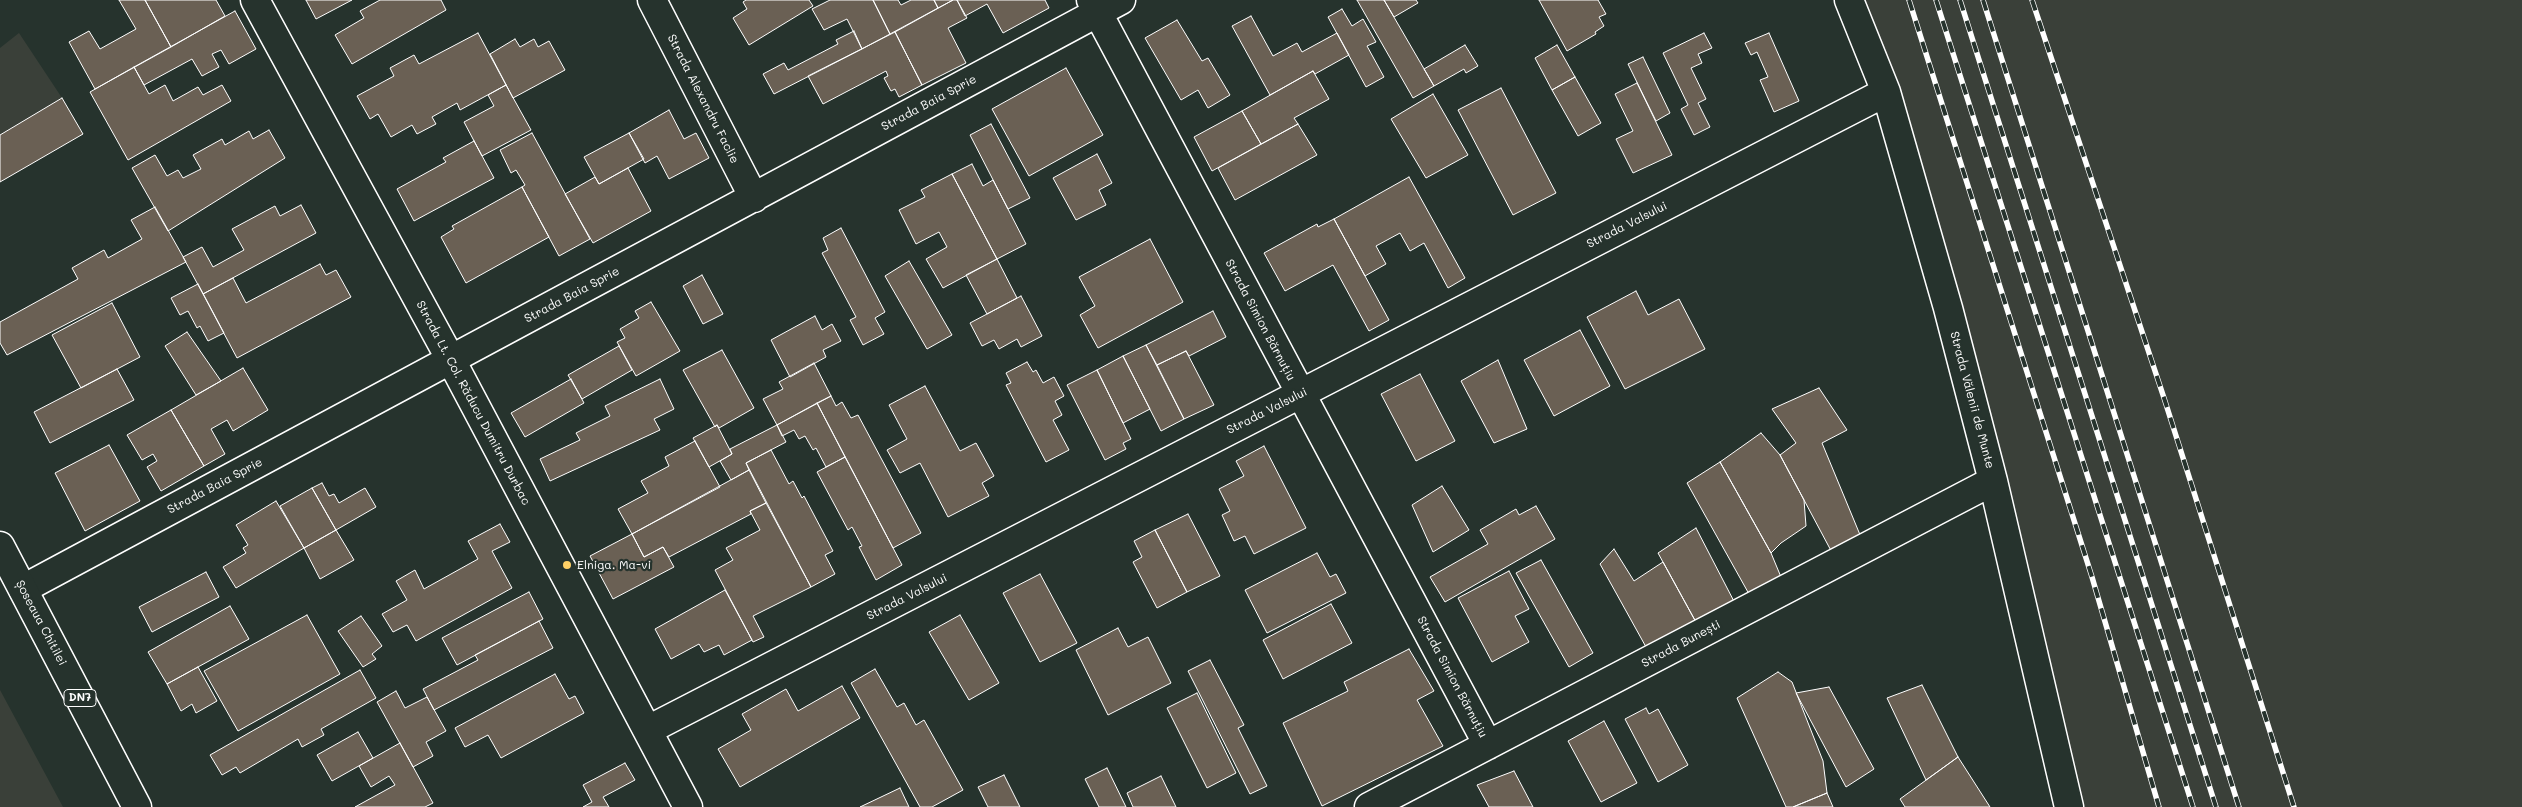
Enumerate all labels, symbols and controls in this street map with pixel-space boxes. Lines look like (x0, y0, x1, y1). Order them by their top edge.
street label: Strada Alexandru Faclie (664, 32, 742, 166)
street label: Strada Baia Sprie (879, 72, 979, 134)
street label: Strada Valsului (1584, 199, 1670, 251)
street label: Strada Simion Bărnuțiu (1222, 257, 1298, 383)
street label: Strada Baia Sprie (522, 264, 622, 326)
street label: Strada Lt. Col. Răducu Dumitru Durbac (413, 298, 533, 508)
street label: Strada Vălenii de Munte (1947, 330, 1997, 470)
street label: Strada Valsului (1224, 385, 1310, 437)
street label: Strada Baia Sprie (165, 455, 265, 517)
place label: Elniga. Ma-vi (577, 558, 651, 572)
marker: Elniga. Ma-vi (561, 559, 573, 571)
street label: Strada Valsului (864, 571, 950, 623)
street label: Șoseaua Chitilei (12, 578, 70, 668)
street label: Strada Simion Bărnuțiu (1414, 614, 1490, 740)
street label: Strada Bunești (1639, 617, 1723, 671)
road number: DN7 (64, 690, 96, 706)

